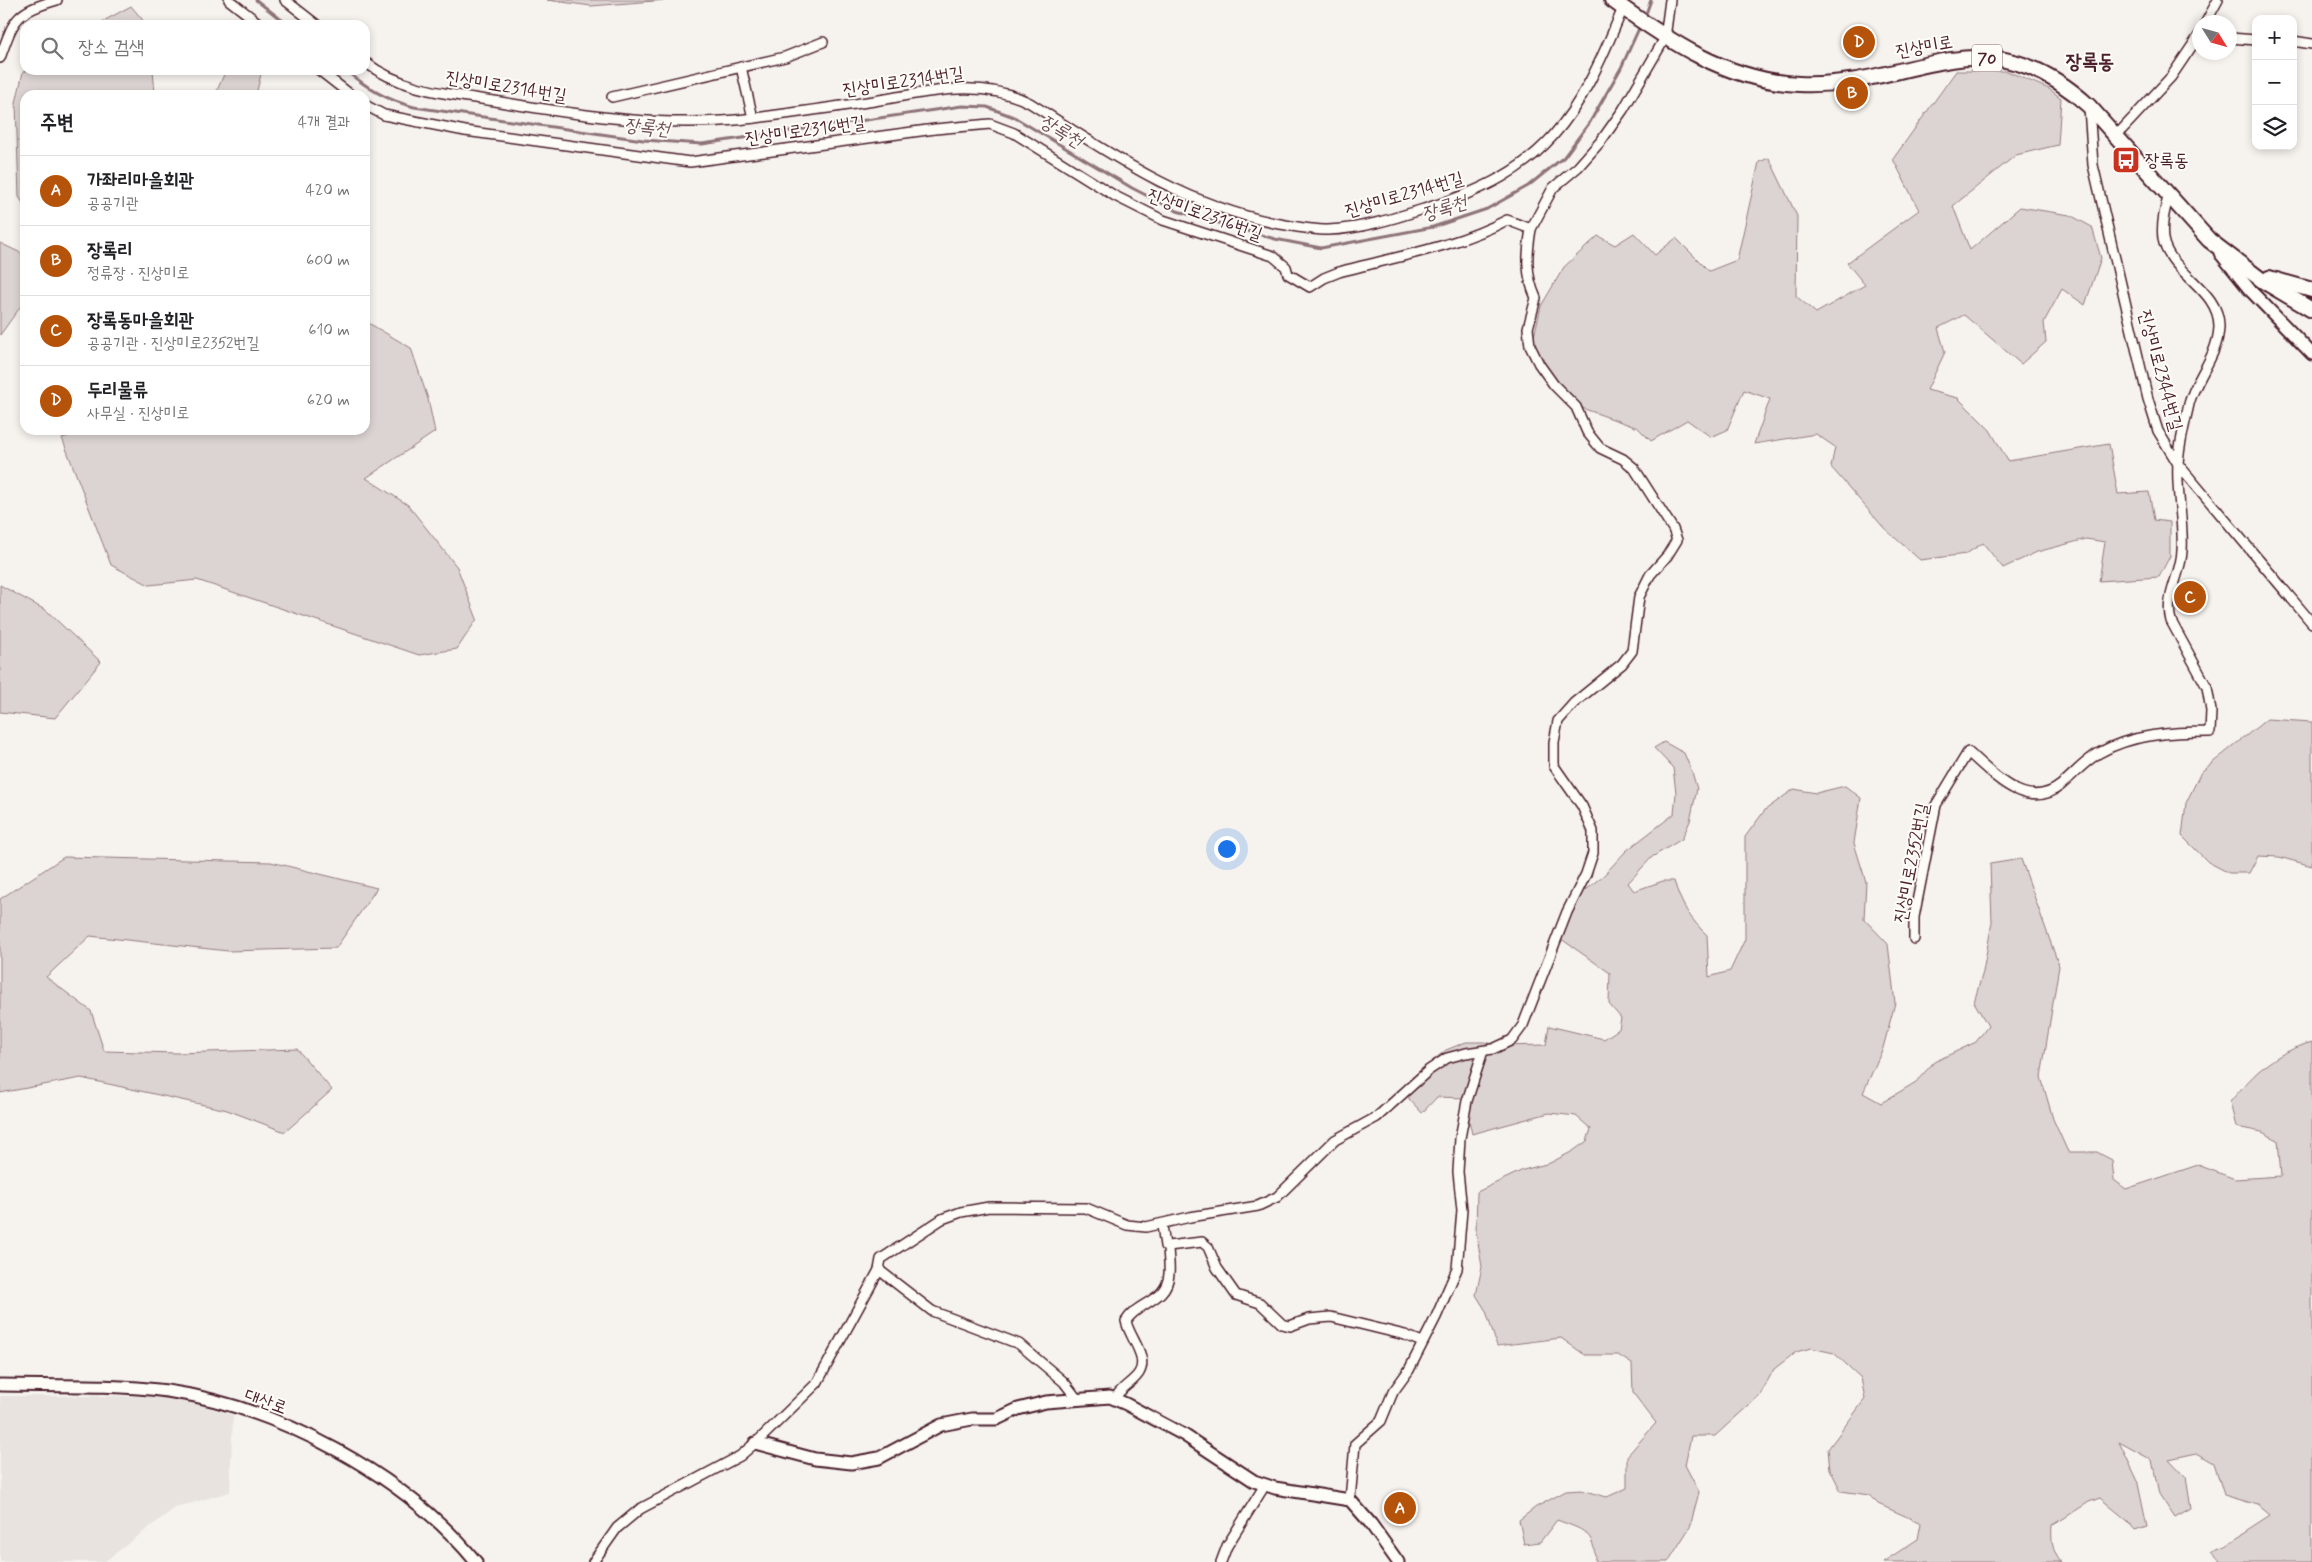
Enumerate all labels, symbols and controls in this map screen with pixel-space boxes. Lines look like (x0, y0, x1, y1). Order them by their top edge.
north arrow (2192, 15, 2237, 60)
map controls (2252, 15, 2297, 150)
button: + (2252, 15, 2297, 60)
search box (20, 20, 370, 75)
pin: D (1843, 23, 1875, 61)
street label: 진상미로 (1894, 30, 1955, 64)
icon: search (38, 34, 66, 62)
text: 장소 검색 (78, 35, 144, 60)
road number: 70 (1972, 44, 2002, 72)
district label: 장록동 (2066, 49, 2114, 76)
button: − (2252, 60, 2297, 105)
street label: 진상미로2314번길 (841, 62, 966, 102)
street label: 진상미로2314번길 (444, 66, 569, 108)
pin: B (1836, 74, 1868, 112)
button: layers (2252, 105, 2297, 150)
text: 주변 (40, 109, 74, 137)
water label: 장록천 (1035, 109, 1089, 155)
street label: 진상미로2316번길 (743, 111, 867, 151)
text: 4개 결과 (298, 112, 350, 133)
water label: 장록천 (623, 113, 673, 142)
bus stop icon: 장록동 (2111, 145, 2141, 175)
place label: 장록동 (2145, 149, 2188, 173)
street label: 진상미로2314번길 (1342, 166, 1467, 223)
text: 가좌리마을회관 (87, 168, 194, 193)
text: A (51, 180, 61, 201)
text: 420 m (306, 180, 350, 201)
street label: 진상미로2316번길 (1144, 183, 1266, 247)
water label: 장록천 (1419, 189, 1472, 227)
text: 공공기관 (87, 193, 139, 214)
text: 장록리 (87, 238, 133, 263)
text: B (51, 250, 61, 271)
text: 600 m (306, 250, 350, 271)
text: 정류장 · 진상미로 (87, 263, 189, 284)
street label: 진상미로2344번길 (2132, 307, 2188, 434)
text: 장록동마을회관 (87, 308, 194, 333)
text: C (50, 320, 62, 341)
text: 610 m (308, 320, 350, 341)
text: 공공기관 · 진상미로2352번길 (87, 333, 259, 354)
text: 두리물류 (87, 378, 148, 403)
text: D (50, 390, 62, 411)
text: 620 m (307, 390, 350, 411)
text: 사무실 · 진상미로 (87, 403, 189, 424)
pin: C (2174, 578, 2206, 616)
street label: 진상미로2352번길 (1889, 800, 1936, 925)
your location (1214, 836, 1240, 862)
street label: 대산로 (241, 1383, 290, 1421)
pin: A (1384, 1489, 1416, 1527)

